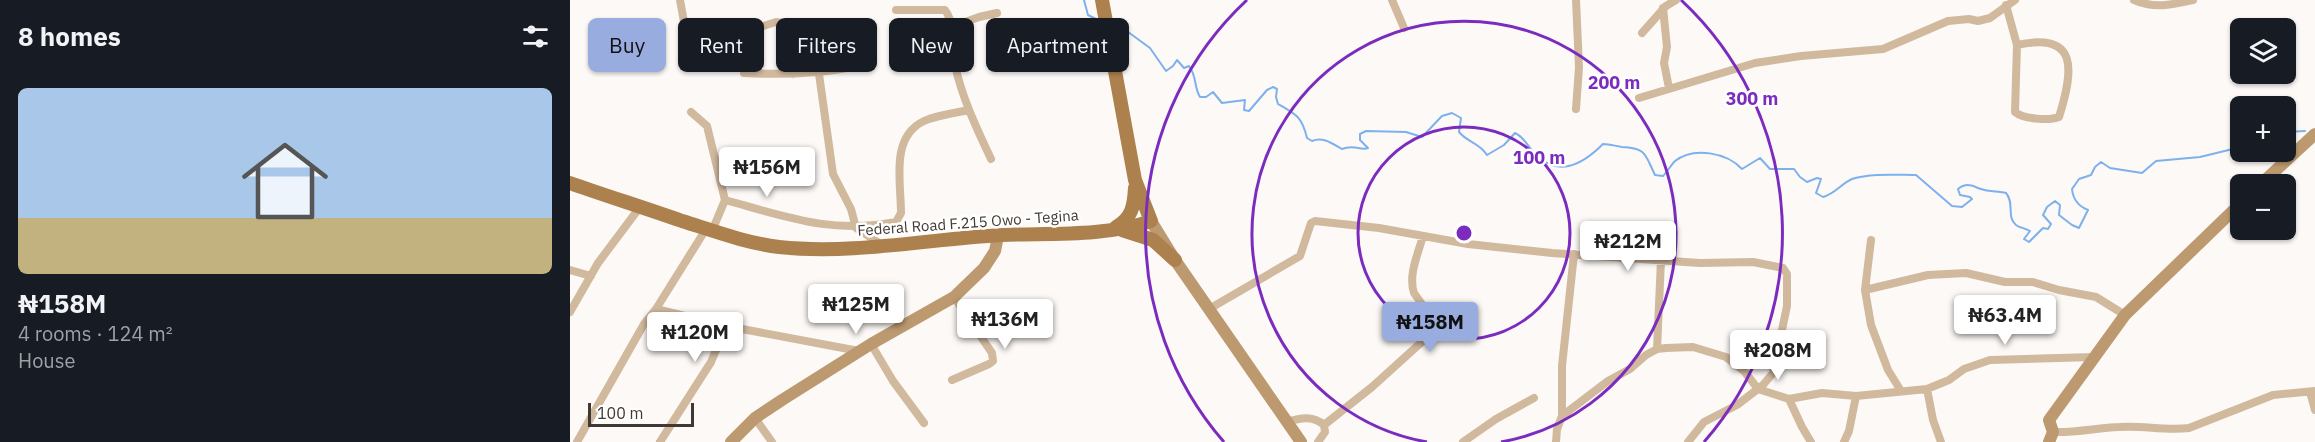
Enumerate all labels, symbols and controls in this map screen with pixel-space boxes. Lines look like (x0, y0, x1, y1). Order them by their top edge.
chip: Buy (588, 18, 666, 72)
chip: Rent (678, 18, 764, 72)
chip: Filters (776, 18, 877, 72)
chip: New (889, 18, 974, 72)
chip: Apartment (986, 18, 1129, 72)
map controls (2230, 18, 2296, 240)
button: layers (2230, 18, 2296, 84)
text: 8 homes (18, 19, 121, 53)
icon: filters (519, 20, 552, 53)
text: 200 m (1588, 71, 1640, 94)
text: 300 m (1726, 87, 1778, 110)
button: + (2230, 96, 2296, 162)
icon: home (231, 127, 339, 235)
text: 100 m (1513, 146, 1565, 169)
pin: ₦156M (725, 147, 809, 198)
text: ₦156M (733, 153, 801, 180)
button: − (2230, 174, 2296, 240)
street label: Federal Road F.215 Owo - Tegina (857, 205, 1079, 240)
pin: ₦212M (1586, 221, 1670, 272)
centre of rings (1454, 223, 1474, 243)
text: ₦212M (1594, 227, 1662, 254)
pin: ₦125M (814, 284, 898, 335)
text: ₦158M (18, 286, 106, 320)
text: ₦125M (822, 290, 890, 317)
pin: ₦63.4M (1956, 295, 2054, 346)
pin: ₦136M (963, 299, 1047, 350)
text: ₦63.4M (1968, 301, 2042, 328)
pin: ₦158M (1388, 302, 1472, 353)
text: ₦136M (971, 305, 1039, 332)
text: ₦158M (1396, 308, 1464, 335)
pin: ₦120M (653, 312, 737, 363)
text: ₦120M (661, 318, 729, 345)
text: 4 rooms · 124 m² (18, 320, 173, 347)
pin: ₦208M (1736, 330, 1820, 381)
text: ₦208M (1744, 336, 1812, 363)
text: House (18, 347, 75, 374)
scale bar (588, 400, 694, 428)
text: 100 m (597, 403, 644, 423)

